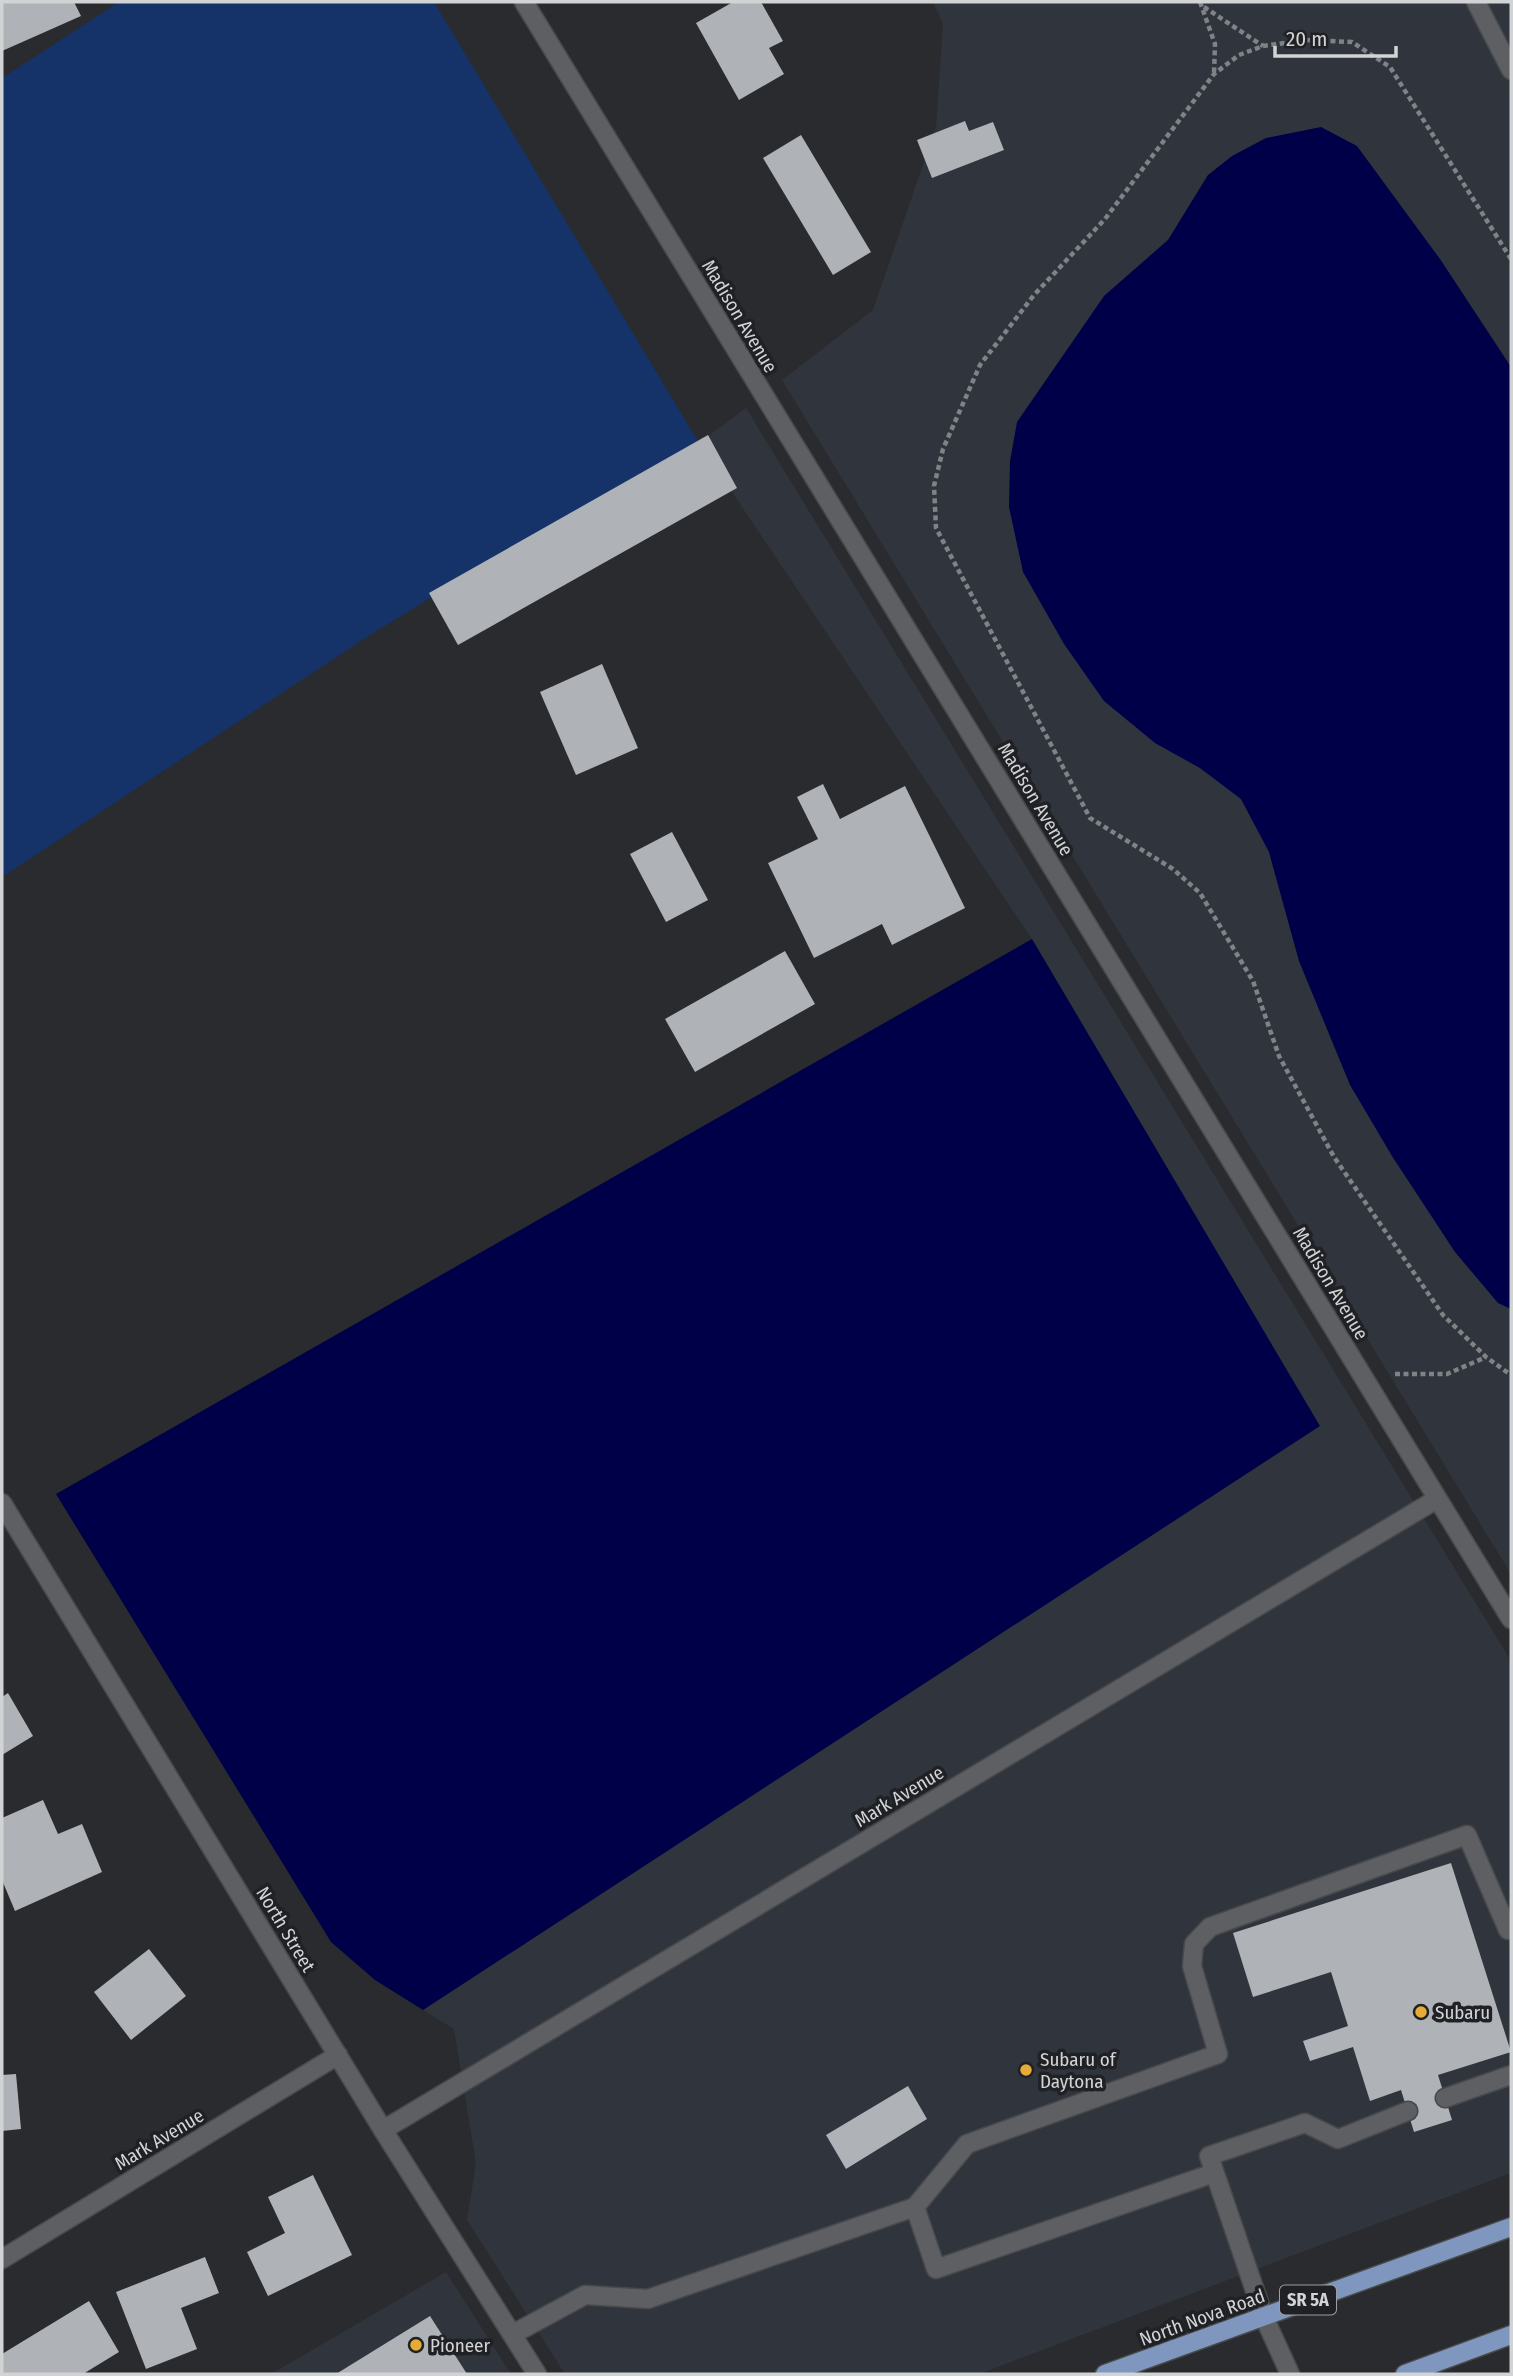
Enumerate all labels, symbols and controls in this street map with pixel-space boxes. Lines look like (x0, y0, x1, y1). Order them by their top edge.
scale bar (1275, 14, 1396, 58)
text: 20 m (1286, 26, 1327, 52)
street label: Madison Avenue (697, 256, 782, 377)
street label: Madison Avenue (993, 739, 1078, 860)
street label: Madison Avenue (1288, 1223, 1373, 1344)
street label: Mark Avenue (851, 1761, 948, 1832)
street label: North Street (251, 1882, 320, 1977)
place label: Subaru (1435, 2001, 1490, 2024)
marker: Subaru (1413, 2004, 1429, 2020)
place label: Subaru of Daytona (1040, 2048, 1117, 2093)
marker: Subaru of Daytona (1018, 2062, 1034, 2078)
street label: Mark Avenue (111, 2104, 208, 2175)
street label: North Nova Road (1136, 2284, 1268, 2351)
road number: SR 5A (1280, 2286, 1336, 2314)
place label: Pioneer (430, 2334, 491, 2357)
marker: Pioneer (408, 2337, 424, 2353)

